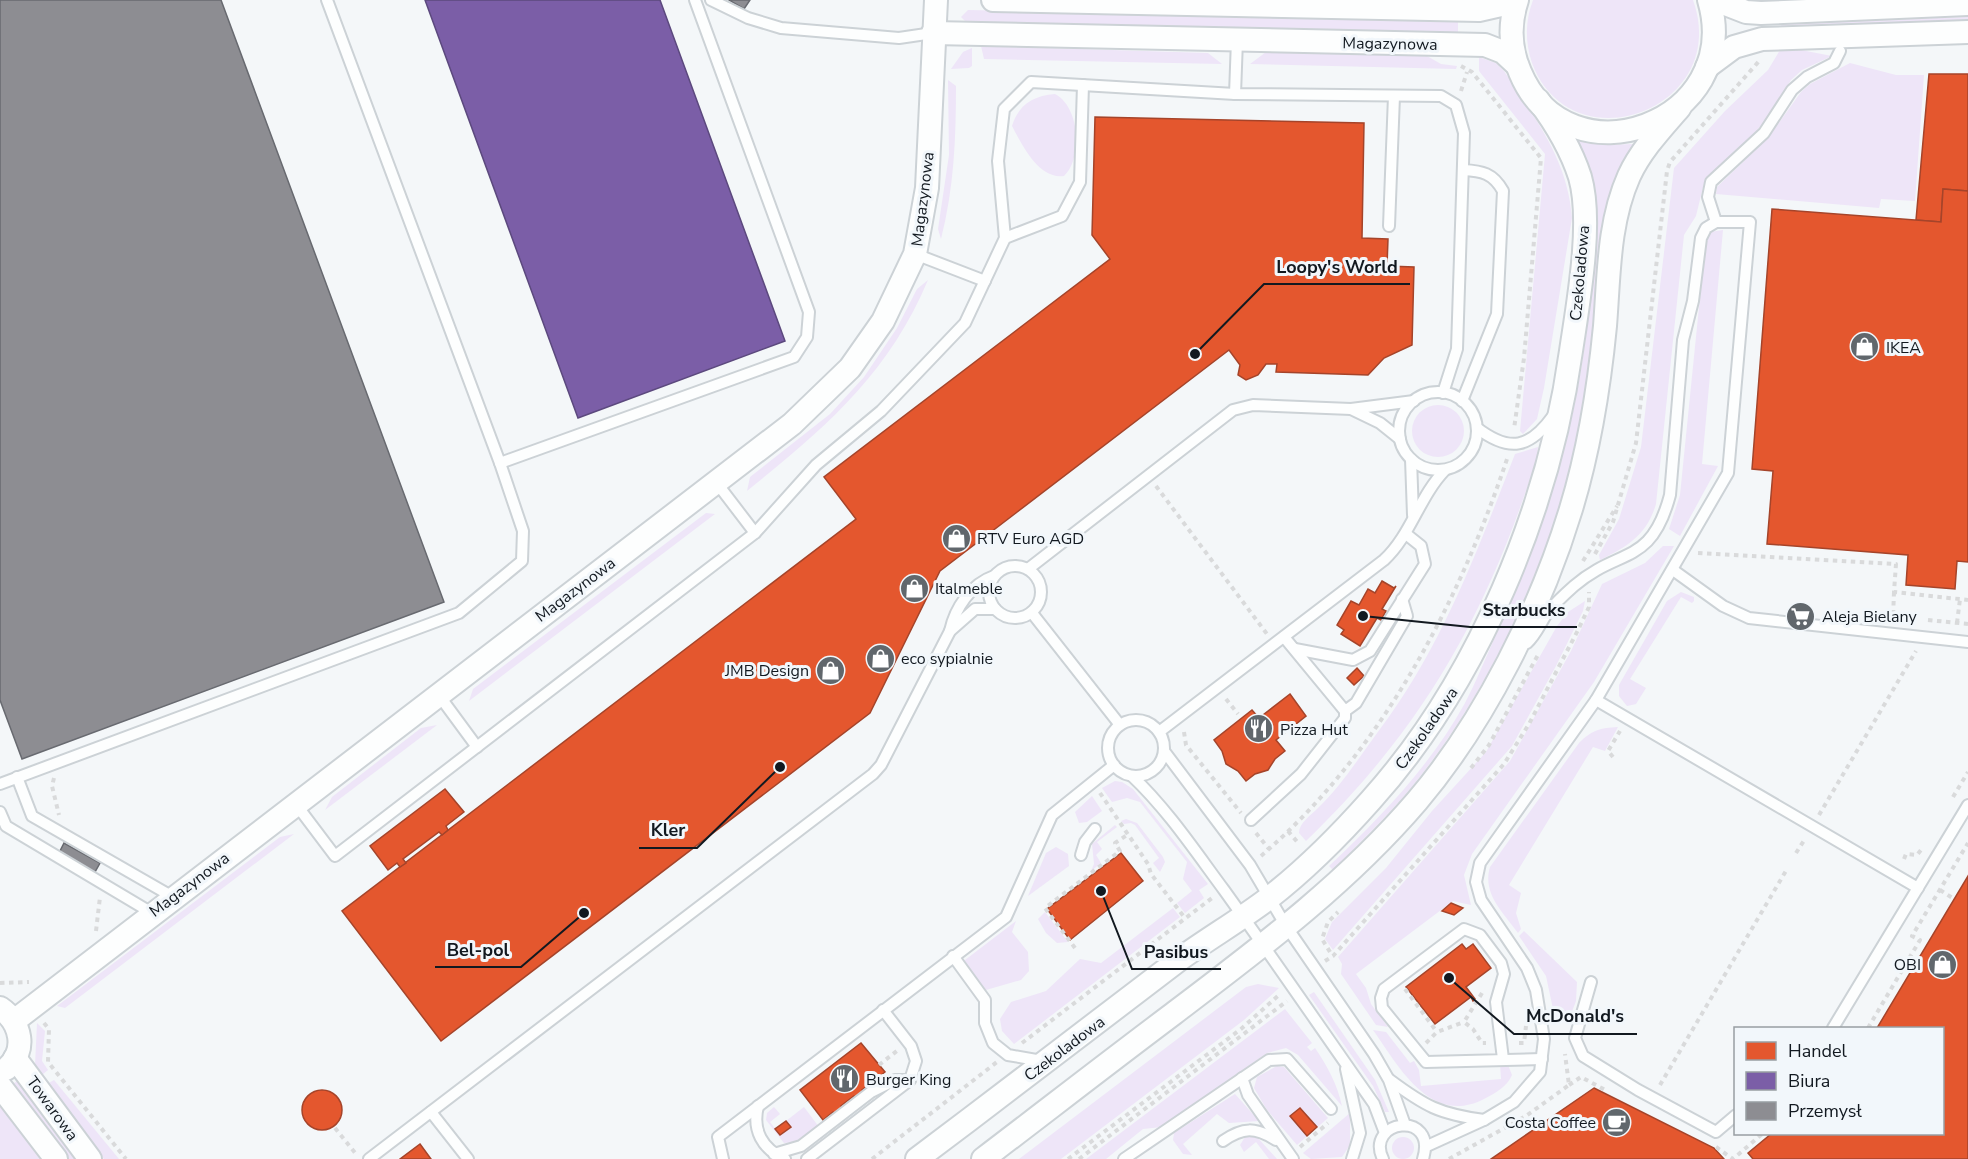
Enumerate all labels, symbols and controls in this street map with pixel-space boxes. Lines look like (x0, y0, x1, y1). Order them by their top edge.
street label: Magazynowa (1342, 32, 1438, 56)
street label: Magazynowa (906, 151, 940, 248)
street label: Czekoladowa (1565, 224, 1595, 322)
callout: Loopy's World (1264, 248, 1410, 284)
text: Loopy's World (1276, 255, 1398, 279)
shop icon: IKEA (1849, 331, 1881, 363)
place label: IKEA (1886, 337, 1921, 359)
shop icon: RTV Euro AGD (940, 522, 972, 554)
place label: RTV Euro AGD (977, 528, 1084, 550)
street label: Magazynowa (531, 552, 620, 627)
shop icon: Italmeble (898, 572, 930, 604)
place label: Italmeble (935, 578, 1003, 600)
callout: Starbucks (1470, 591, 1577, 627)
text: Starbucks (1482, 598, 1566, 622)
supermarket icon: Aleja Bielany (1785, 600, 1817, 632)
place label: Aleja Bielany (1822, 606, 1917, 628)
shop icon: eco sypialnie (864, 642, 896, 674)
place label: eco sypialnie (901, 648, 993, 670)
shop icon: JMB Design (814, 654, 846, 686)
place label: JMB Design (724, 660, 809, 682)
street label: Czekoladowa (1390, 683, 1463, 774)
restaurant icon: Pizza Hut (1243, 713, 1275, 745)
place label: Pizza Hut (1280, 719, 1348, 741)
callout: Kler (639, 812, 697, 848)
text: Kler (651, 818, 685, 842)
street label: Magazynowa (145, 847, 234, 922)
callout: Bel-pol (435, 931, 521, 967)
callout: Pasibus (1132, 933, 1221, 969)
text: Bel-pol (447, 938, 510, 962)
text: Pasibus (1144, 940, 1208, 964)
shop icon: OBI (1926, 948, 1958, 980)
place label: OBI (1894, 954, 1921, 976)
callout: McDonald's (1514, 998, 1637, 1034)
text: McDonald's (1526, 1004, 1624, 1028)
street label: Czekoladowa (1020, 1011, 1110, 1086)
legend (1734, 1027, 1944, 1135)
text: Handel (1788, 1039, 1848, 1063)
restaurant icon: Burger King (829, 1063, 861, 1095)
place label: Burger King (866, 1069, 951, 1091)
text: Biura (1788, 1069, 1830, 1093)
street label: Towarowa (21, 1072, 83, 1145)
text: Przemysł (1788, 1099, 1862, 1123)
cafe icon: Costa Coffee (1601, 1106, 1633, 1138)
place label: Costa Coffee (1505, 1112, 1596, 1134)

